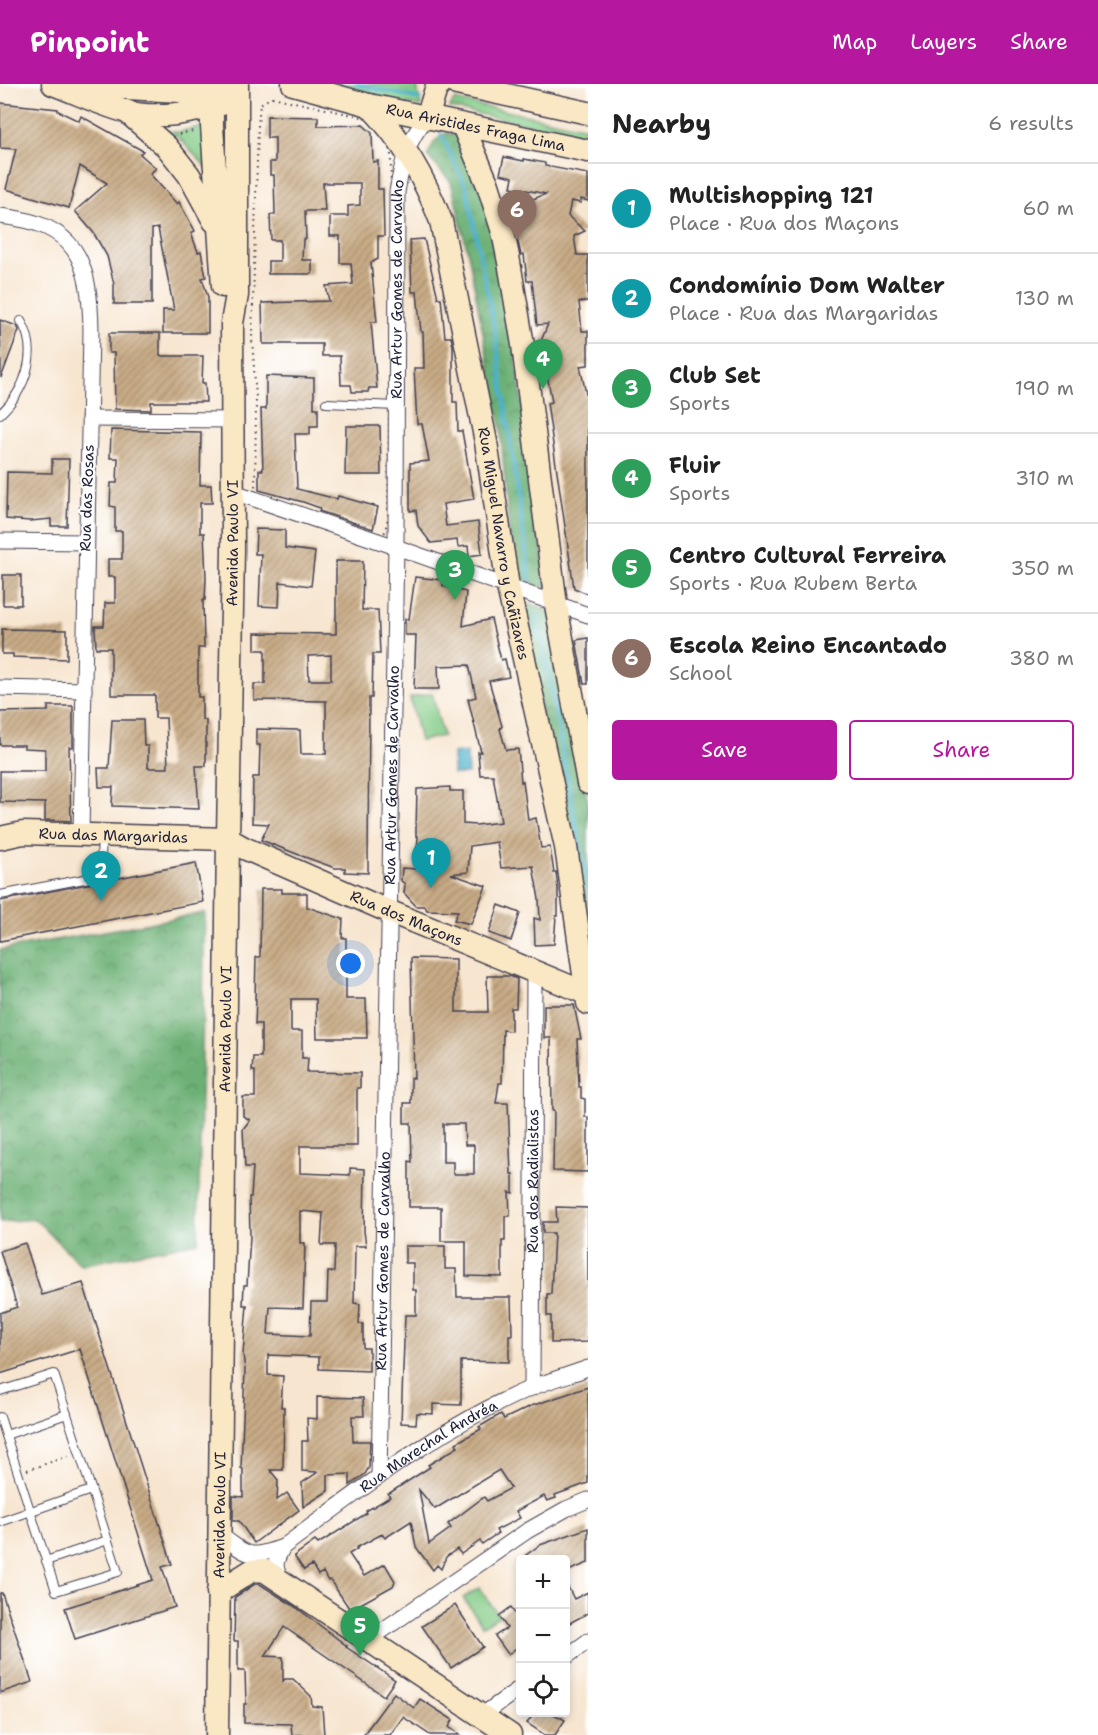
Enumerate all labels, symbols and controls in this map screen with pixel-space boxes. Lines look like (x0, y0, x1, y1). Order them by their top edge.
text: Pinpoint (30, 23, 149, 61)
text: Map (832, 28, 877, 56)
text: Layers (910, 28, 977, 56)
text: Share (1010, 28, 1068, 56)
street label: Rua Aristides Fraga Lima (384, 99, 568, 156)
text: Nearby (612, 106, 711, 141)
text: 6 results (988, 110, 1074, 136)
street label: Rua Artur Gomes de Carvalho (386, 178, 409, 399)
text: Multishopping 121 (669, 181, 874, 210)
pin: 6 (498, 190, 536, 240)
text: 1 (627, 195, 636, 221)
text: 60 m (1022, 195, 1074, 221)
text: Place · Rua dos Maçons (669, 210, 900, 236)
text: Condomínio Dom Walter (669, 271, 945, 300)
text: 2 (625, 285, 639, 311)
text: 130 m (1015, 285, 1074, 311)
text: Place · Rua das Margaridas (669, 300, 939, 326)
pin: 4 (524, 340, 562, 389)
text: Club Set (669, 361, 761, 390)
text: 3 (625, 375, 639, 401)
text: 190 m (1015, 375, 1074, 401)
text: Sports (669, 390, 730, 416)
street label: Rua Miguel Navarro y Cañizares (473, 425, 534, 662)
street label: Rua das Rosas (75, 444, 99, 552)
text: Fluir (669, 451, 721, 480)
text: 4 (625, 465, 639, 491)
text: 310 m (1015, 465, 1074, 491)
street label: Avenida Paulo VI (222, 480, 243, 607)
text: Sports (669, 480, 730, 506)
text: Centro Cultural Ferreira (669, 541, 946, 570)
pin: 3 (436, 550, 474, 600)
text: 5 (625, 555, 638, 581)
text: 350 m (1010, 555, 1074, 581)
text: Sports · Rua Rubem Berta (669, 570, 917, 596)
text: Escola Reino Encantado (669, 631, 947, 660)
text: 6 (625, 645, 639, 671)
text: 380 m (1009, 645, 1074, 671)
text: School (669, 660, 732, 686)
street label: Rua Artur Gomes de Carvalho (380, 665, 404, 885)
button: Save (612, 720, 837, 780)
button: Share (849, 720, 1074, 780)
street label: Rua das Margaridas (38, 823, 189, 848)
pin: 1 (412, 838, 450, 888)
pin: 2 (82, 852, 120, 901)
street label: Rua dos Maçons (347, 886, 466, 951)
your location (336, 949, 365, 978)
street label: Avenida Paulo VI (215, 966, 236, 1093)
street label: Rua dos Radialistas (523, 1109, 543, 1253)
street label: Rua Artur Gomes de Carvalho (371, 1151, 395, 1371)
street label: Rua Marechal Andréa (356, 1395, 502, 1497)
street label: Avenida Paulo VI (209, 1452, 230, 1579)
map controls (516, 1555, 570, 1717)
button: + (516, 1555, 570, 1609)
pin: 5 (340, 1606, 380, 1656)
button: − (516, 1609, 570, 1663)
button: locate (516, 1663, 570, 1717)

